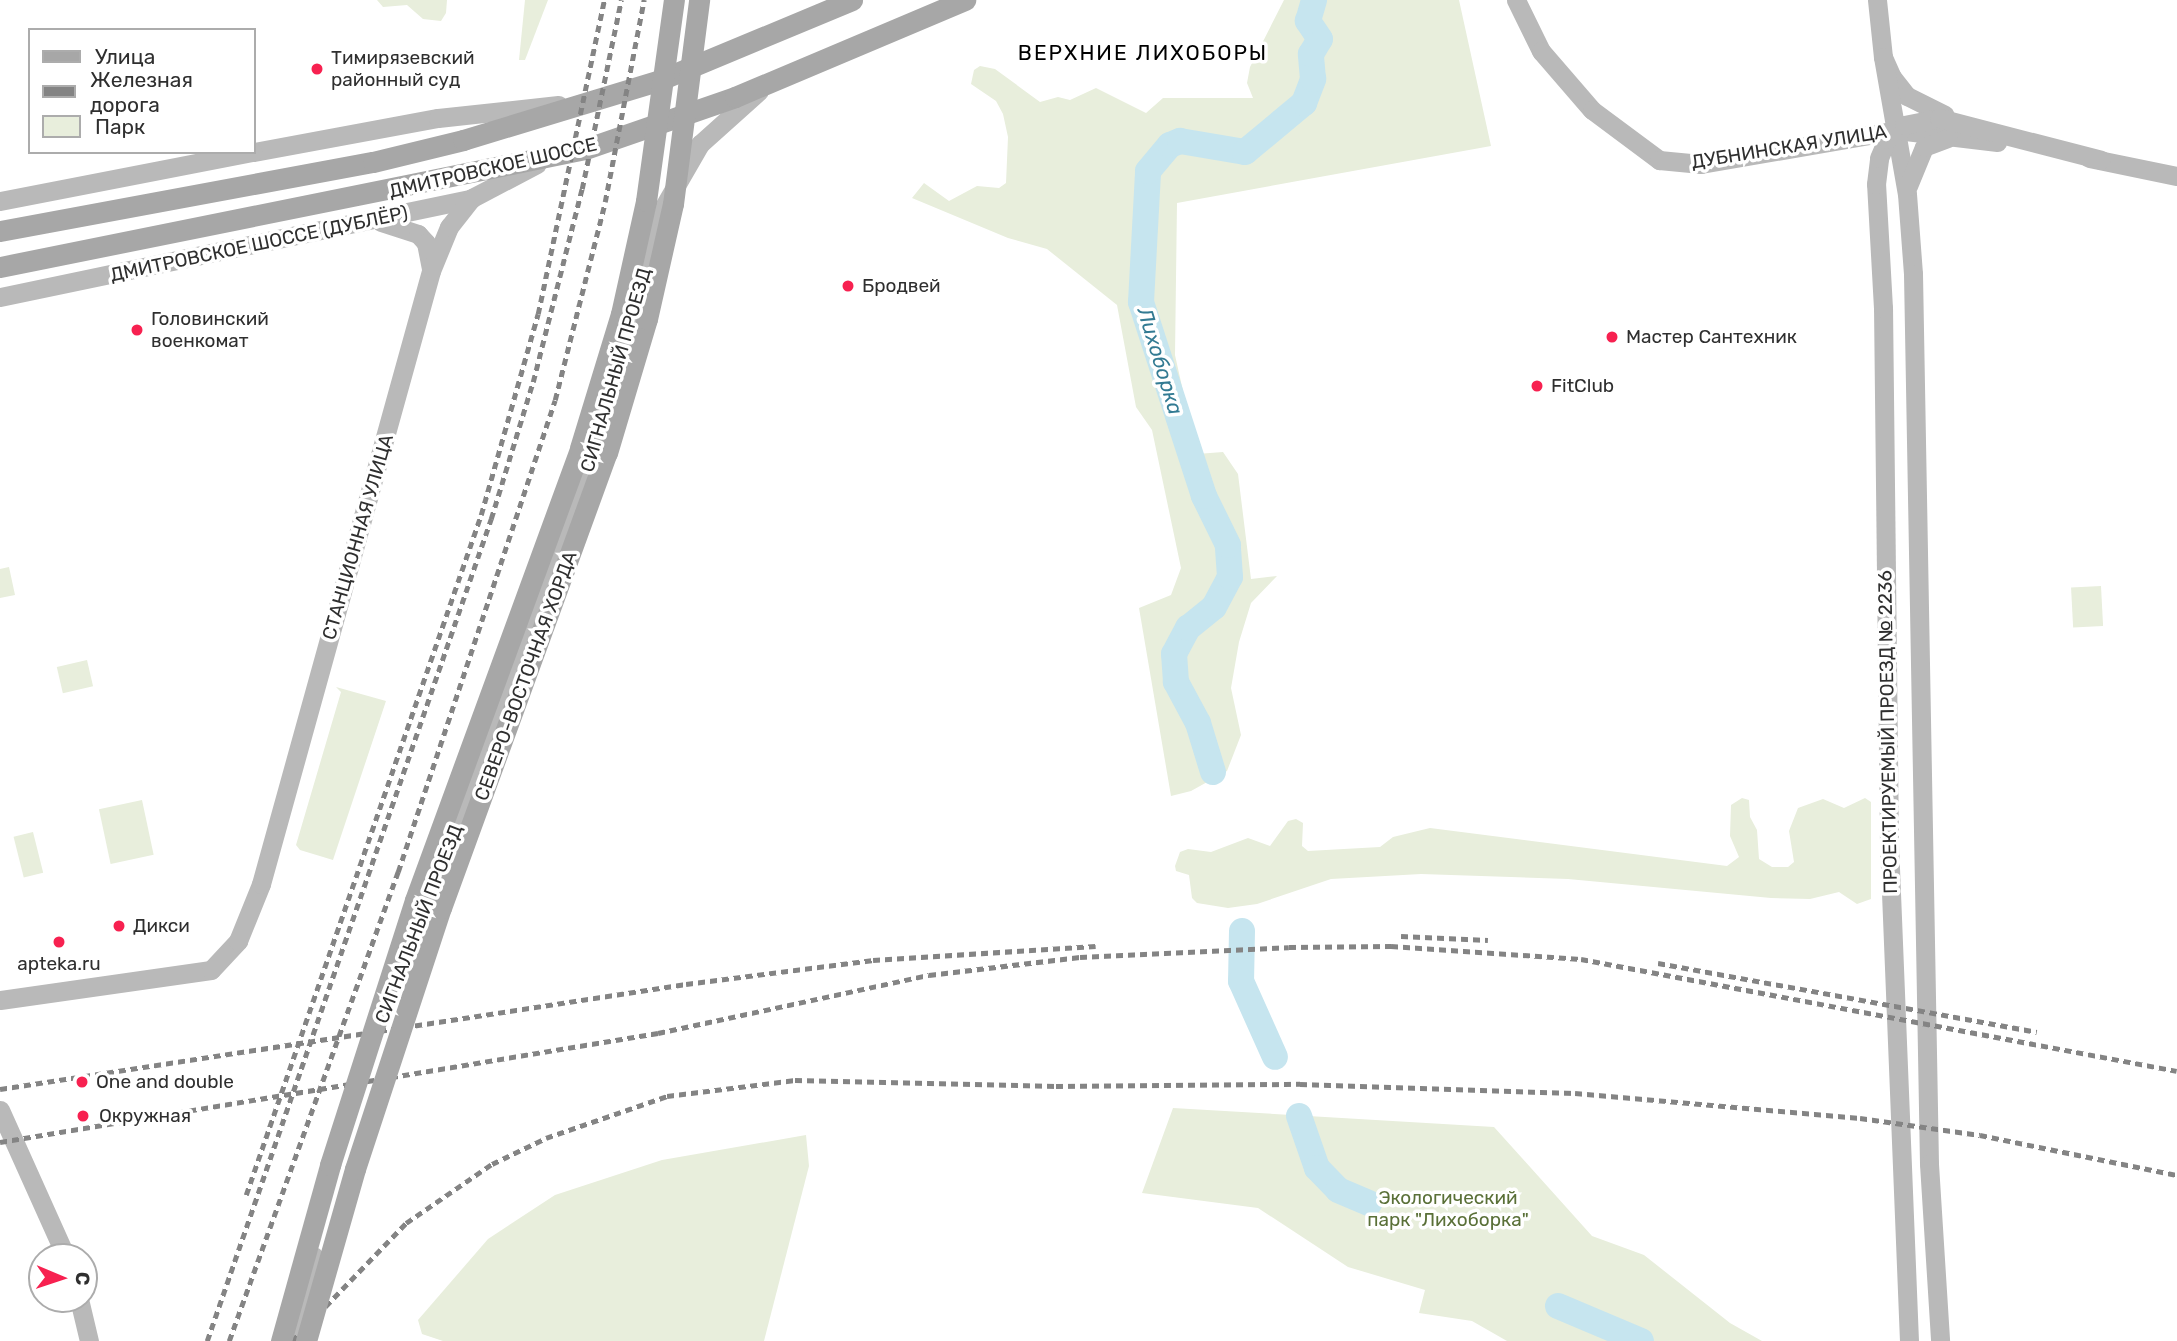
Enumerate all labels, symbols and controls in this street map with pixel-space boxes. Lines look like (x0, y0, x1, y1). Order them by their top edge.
legend (28, 28, 256, 154)
district label: ВЕРХНИЕ ЛИХОБОРЫ (1020, 40, 1266, 66)
text: Улица (95, 44, 155, 69)
place label: Тимирязевский районный суд (331, 47, 475, 91)
marker: Тимирязевский районный суд (309, 61, 325, 77)
text: Железная дорога (90, 67, 193, 117)
text: Парк (95, 114, 145, 139)
street label: ДУБНИНСКАЯ УЛИЦА (1690, 120, 1888, 174)
street label: ДМИТРОВСКОЕ ШОССЕ (387, 133, 599, 203)
street label: ДМИТРОВСКОЕ ШОССЕ (ДУБЛЁР) (108, 201, 410, 287)
street label: СИГНАЛЬНЫЙ ПРОЕЗД (576, 265, 656, 475)
place label: Бродвей (862, 275, 941, 297)
marker: Бродвей (840, 278, 856, 294)
water label: Лихоборка (1132, 304, 1188, 418)
place label: Головинский военкомат (151, 308, 269, 352)
marker: Головинский военкомат (129, 322, 145, 338)
place label: Мастер Сантехник (1626, 326, 1797, 348)
marker: Мастер Сантехник (1604, 329, 1620, 345)
place label: FitClub (1551, 375, 1614, 397)
marker: FitClub (1529, 378, 1545, 394)
street label: СТАНЦИОННАЯ УЛИЦА (318, 432, 398, 642)
street label: СЕВЕРО-ВОСТОЧНАЯ ХОРДА (470, 548, 582, 804)
street label: ПРОЕКТИРУЕМЫЙ ПРОЕЗД № 2236 (1874, 570, 1902, 894)
street label: СИГНАЛЬНЫЙ ПРОЕЗД (371, 821, 467, 1027)
place label: Дикси (133, 915, 190, 937)
marker: Дикси (111, 918, 127, 934)
marker: apteka.ru (51, 934, 67, 950)
place label: apteka.ru (17, 953, 101, 975)
place label: One and double (96, 1071, 234, 1093)
marker: One and double (74, 1074, 90, 1090)
place label: Окружная (99, 1105, 191, 1127)
marker: Окружная (73, 1106, 93, 1126)
park label: Экологический парк "Лихоборка" (1367, 1187, 1529, 1231)
north arrow (28, 1243, 98, 1313)
text: С (71, 1272, 94, 1286)

